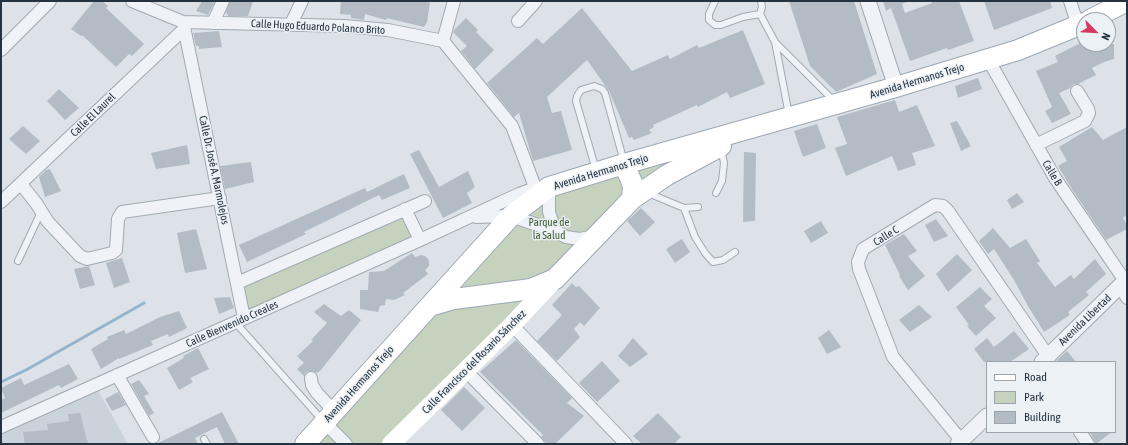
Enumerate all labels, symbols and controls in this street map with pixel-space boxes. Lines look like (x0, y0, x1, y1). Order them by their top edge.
north arrow (1076, 12, 1116, 52)
street label: Calle Hugo Eduardo Polanco Brito (251, 17, 385, 37)
text: N (1099, 31, 1113, 42)
street label: Avenida Hermanos Trejo (868, 60, 966, 102)
street label: Calle El Laurel (68, 90, 118, 140)
street label: Calle Dr. José A. Marmolejos (196, 114, 232, 226)
street label: Avenida Hermanos Trejo (552, 151, 650, 193)
street label: Calle B (1039, 158, 1065, 188)
park label: Parque de la Salud (529, 216, 569, 242)
street label: Calle C (871, 223, 901, 249)
street label: Avenida Libertad (1056, 292, 1114, 348)
street label: Calle Bienvenido Creales (184, 298, 280, 350)
street label: Calle Francisco del Rosario Sánchez (419, 307, 529, 417)
street label: Avenida Hermanos Trejo (321, 343, 397, 425)
legend (986, 361, 1116, 433)
text: Road (1024, 370, 1047, 384)
text: Park (1024, 390, 1044, 404)
text: Building (1024, 410, 1061, 424)

